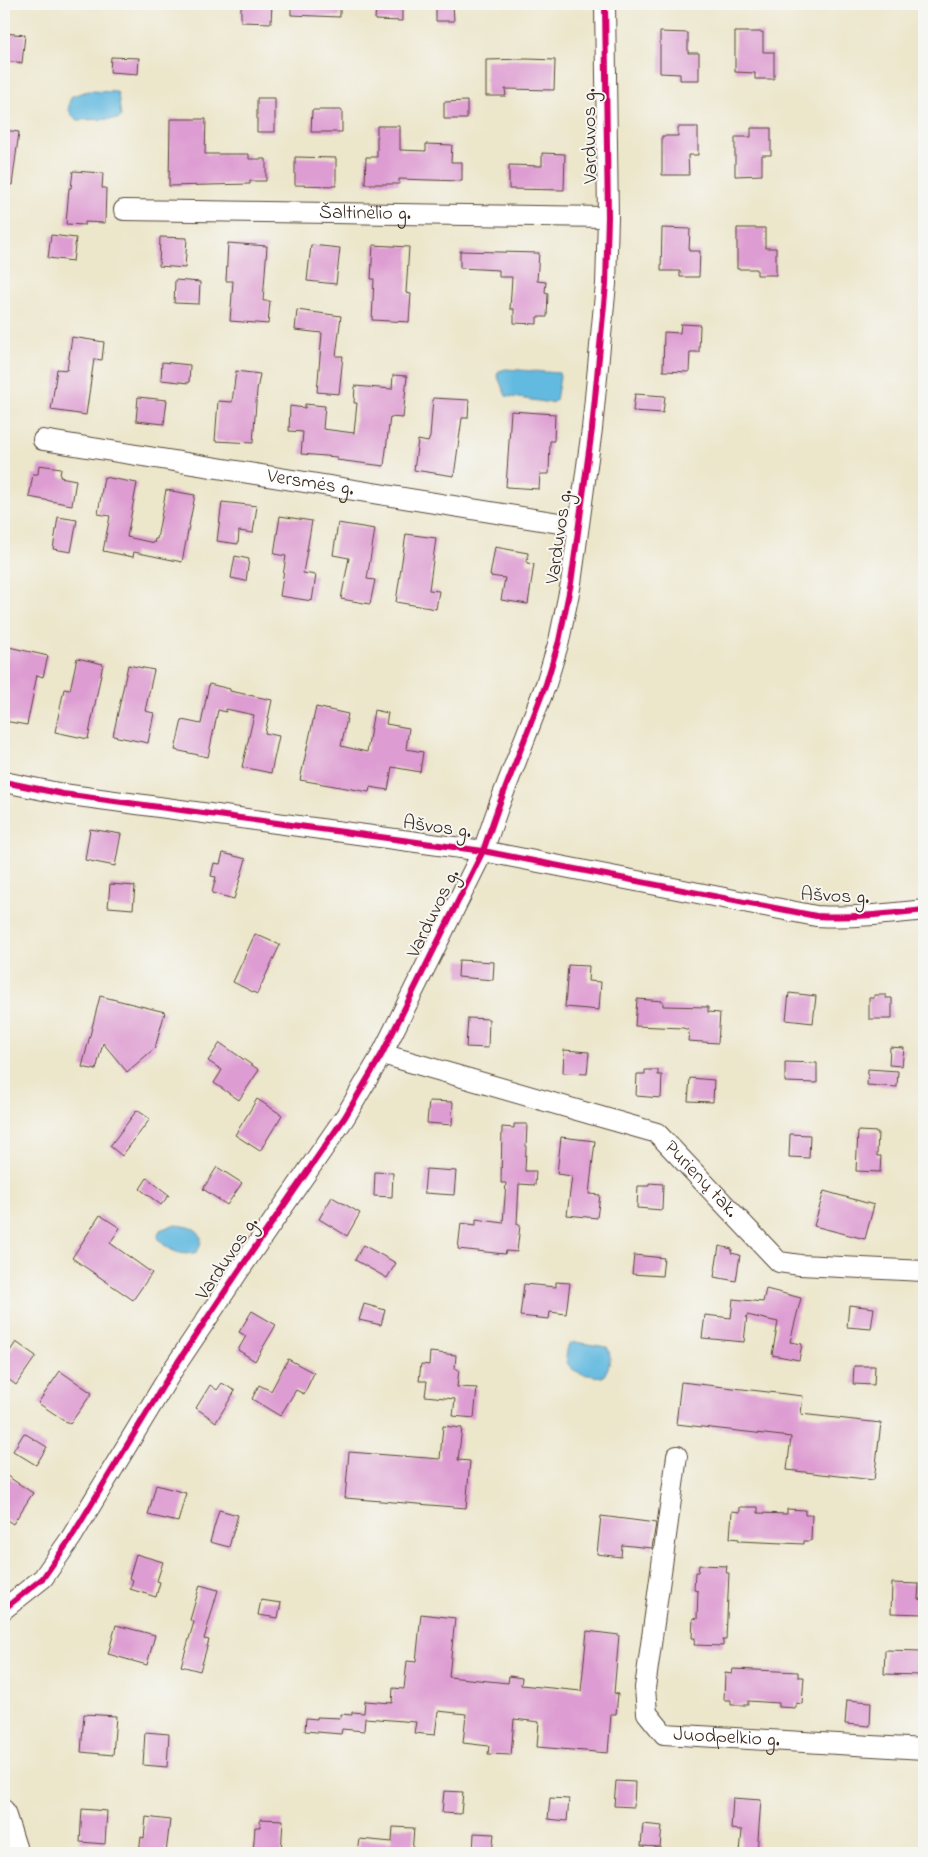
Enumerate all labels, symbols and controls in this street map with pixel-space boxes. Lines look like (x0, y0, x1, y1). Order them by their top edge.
street label: Varduvos g. (576, 88, 607, 185)
street label: Šaltinėlio g. (319, 198, 411, 230)
street label: Versmės g. (264, 462, 356, 505)
street label: Varduvos g. (539, 488, 582, 587)
street label: Ašvos g. (401, 809, 473, 848)
street label: Varduvos g. (400, 865, 469, 965)
street label: Ašvos g. (800, 881, 870, 914)
street label: Purienų tak. (657, 1134, 745, 1225)
street label: Varduvos g. (189, 1211, 268, 1308)
street label: Juodpelkio g. (672, 1720, 781, 1756)

